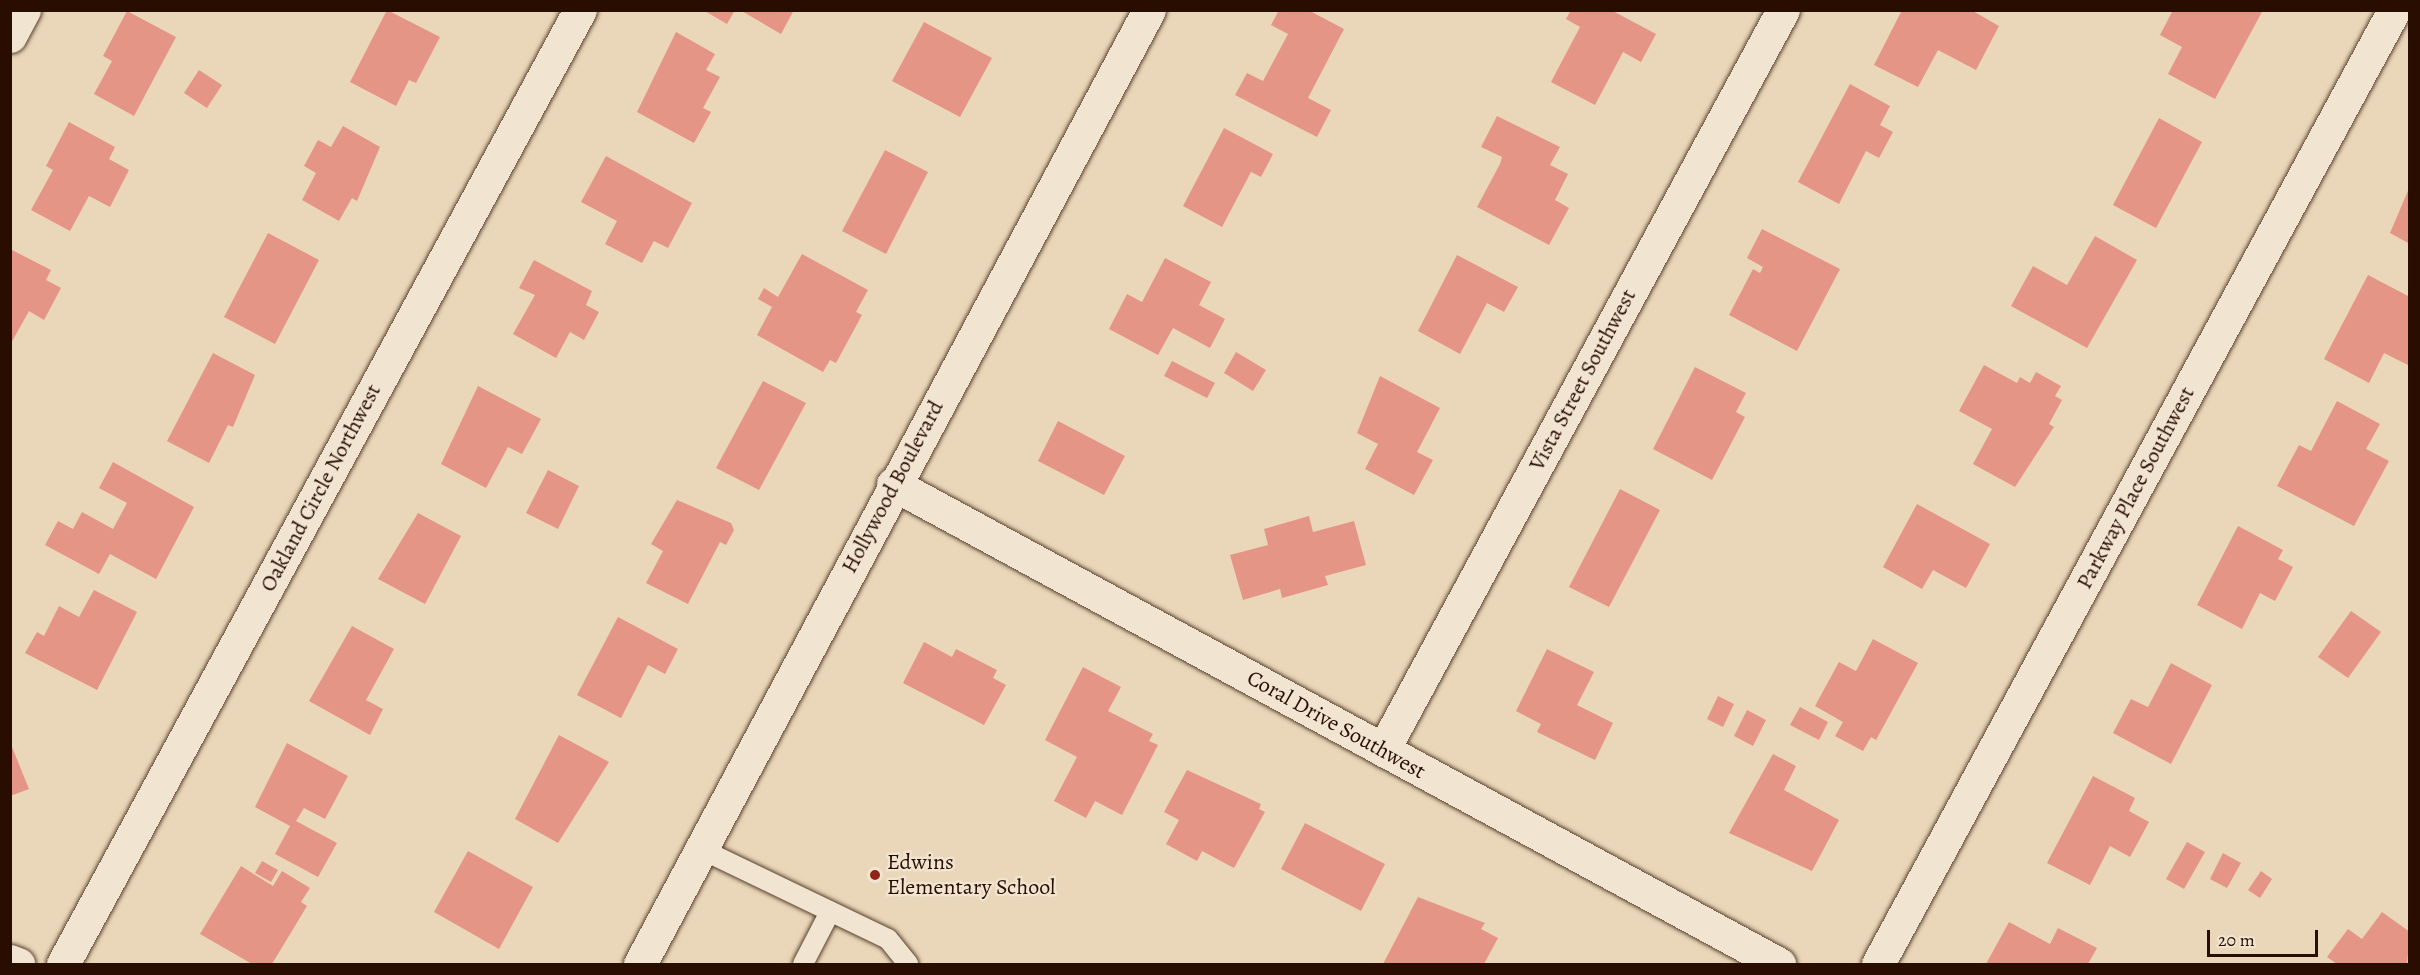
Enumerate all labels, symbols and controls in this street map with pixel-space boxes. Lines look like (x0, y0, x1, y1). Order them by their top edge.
street label: Vista Street Southwest (1524, 285, 1642, 475)
street label: Oakland Circle Northwest (255, 380, 387, 596)
street label: Parkway Place Southwest (2071, 382, 2201, 594)
street label: Hollywood Boulevard (836, 396, 950, 578)
street label: Coral Drive Southwest (1242, 665, 1430, 785)
place label: Edwins Elementary School (887, 849, 1055, 900)
marker: Edwins Elementary School (868, 868, 882, 882)
scale bar (2210, 918, 2321, 956)
text: 20 m (2218, 928, 2255, 952)

